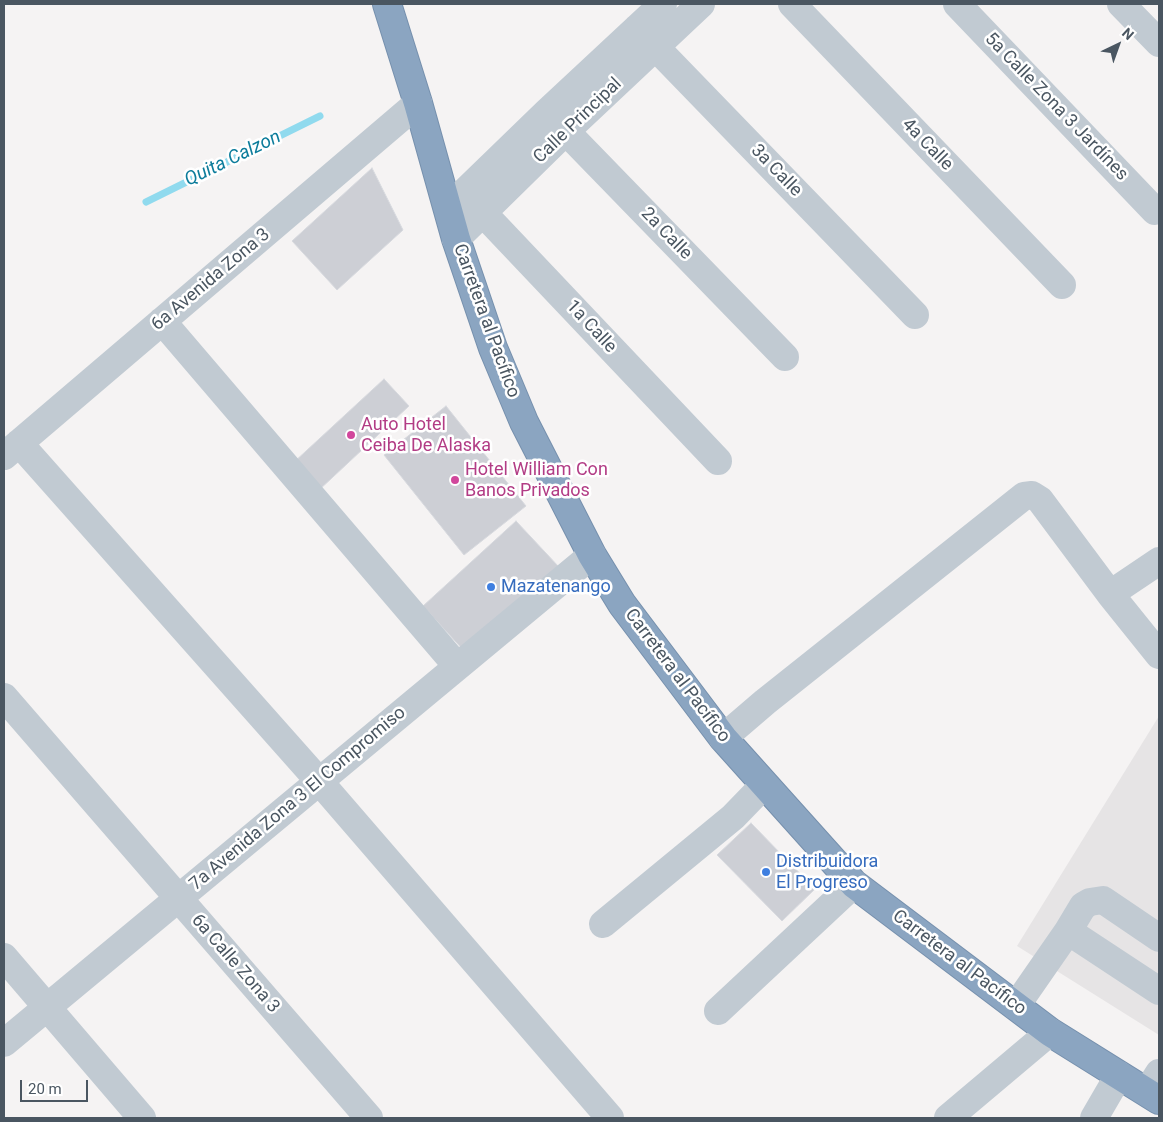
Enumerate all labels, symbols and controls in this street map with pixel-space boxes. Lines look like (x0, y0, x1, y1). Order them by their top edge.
north arrow (1093, 20, 1143, 70)
text: N (1119, 25, 1137, 43)
street label: 5a Calle Zona 3 Jardínes (980, 29, 1132, 185)
street label: Calle Principal (529, 74, 627, 168)
street label: 4a Calle (897, 114, 957, 176)
water label: Quita Calzon (181, 126, 285, 192)
street label: 3a Calle (746, 140, 806, 202)
street label: 2a Calle (636, 203, 696, 265)
street label: 6a Avenida Zona 3 (147, 224, 275, 336)
street label: Carretera al Pacífico (448, 241, 524, 401)
street label: 1a Calle (561, 296, 621, 358)
place label: Auto Hotel Ceiba De Alaska (361, 414, 491, 456)
marker: Auto Hotel Ceiba De Alaska (345, 429, 357, 441)
place label: Hotel William Con Banos Privados (465, 459, 608, 502)
marker: Hotel William Con Banos Privados (449, 474, 461, 486)
place label: Mazatenango (501, 576, 611, 598)
marker: Mazatenango (485, 581, 497, 593)
street label: Carretera al Pacífico (620, 605, 734, 747)
street label: 7a Avenida Zona 3 El Compromiso (186, 702, 410, 896)
place label: Distribuidora El Progreso (776, 851, 878, 894)
marker: Distribuidora El Progreso (760, 866, 772, 878)
street label: Carretera al Pacífico (888, 906, 1030, 1020)
street label: 6a Calle Zona 3 (186, 910, 284, 1018)
scale bar (22, 1070, 90, 1102)
text: 20 m (28, 1080, 62, 1098)

